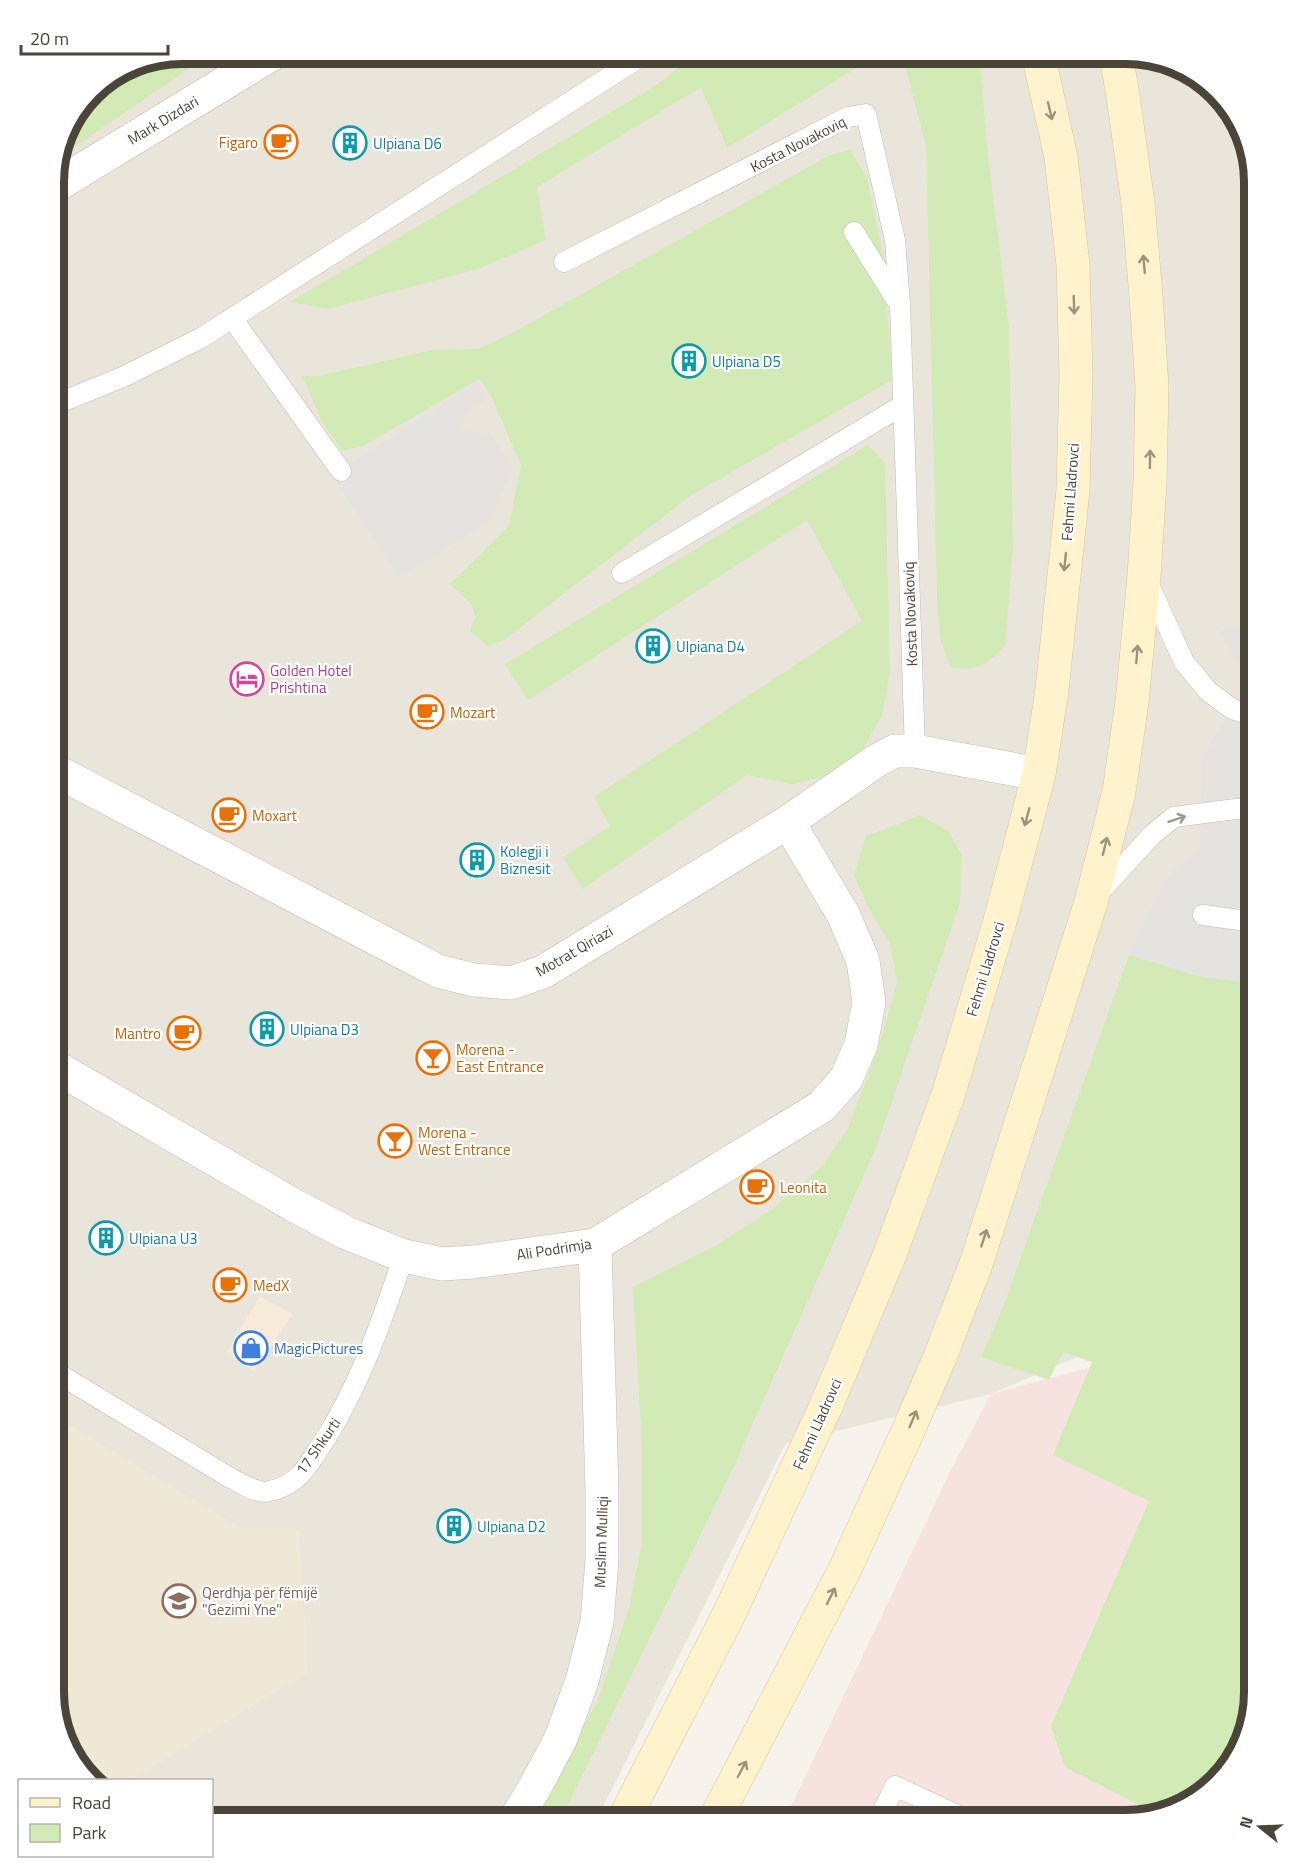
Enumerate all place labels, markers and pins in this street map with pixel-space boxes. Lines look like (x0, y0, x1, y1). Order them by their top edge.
cafe icon: Figaro (263, 124, 299, 160)
building icon: Ulpiana D6 (332, 125, 368, 161)
place label: Figaro (219, 131, 258, 154)
place label: Ulpiana D6 (373, 132, 442, 155)
building icon: Ulpiana D5 (671, 343, 707, 379)
place label: Ulpiana D5 (712, 350, 781, 373)
building icon: Ulpiana D4 (635, 628, 671, 664)
place label: Ulpiana D4 (676, 635, 745, 658)
place label: Golden Hotel Prishtina (270, 659, 352, 699)
hotel icon: Golden Hotel Prishtina (229, 661, 265, 697)
cafe icon: Mozart (409, 694, 445, 730)
place label: Mozart (450, 701, 496, 724)
cafe icon: Moxart (211, 797, 247, 833)
place label: Moxart (252, 804, 298, 827)
place label: Kolegji i Biznesit (500, 840, 551, 880)
building icon: Kolegji i Biznesit (459, 842, 495, 878)
building icon: Ulpiana D3 (249, 1011, 285, 1047)
cafe icon: Mantro (166, 1015, 202, 1051)
place label: Ulpiana D3 (290, 1018, 359, 1041)
place label: Mantro (115, 1022, 161, 1045)
place label: Morena - East Entrance (456, 1038, 544, 1078)
bar icon: Morena - East Entrance (415, 1040, 451, 1076)
place label: Morena - West Entrance (418, 1121, 510, 1161)
bar icon: Morena - West Entrance (377, 1123, 413, 1159)
cafe icon: Leonita (739, 1169, 775, 1205)
place label: Leonita (780, 1176, 827, 1199)
building icon: Ulpiana U3 (88, 1220, 124, 1256)
place label: Ulpiana U3 (129, 1227, 198, 1250)
cafe icon: MedX (212, 1267, 248, 1303)
place label: MedX (253, 1274, 290, 1297)
shop icon: MagicPictures (233, 1330, 269, 1366)
place label: MagicPictures (274, 1337, 363, 1360)
building icon: Ulpiana D2 (436, 1508, 472, 1544)
place label: Ulpiana D2 (477, 1515, 546, 1538)
place label: Qerdhja për fëmijë "Gezimi Yne" (202, 1581, 318, 1621)
school or university icon: Qerdhja për fëmijë "Gezimi Yne" (161, 1583, 197, 1619)

